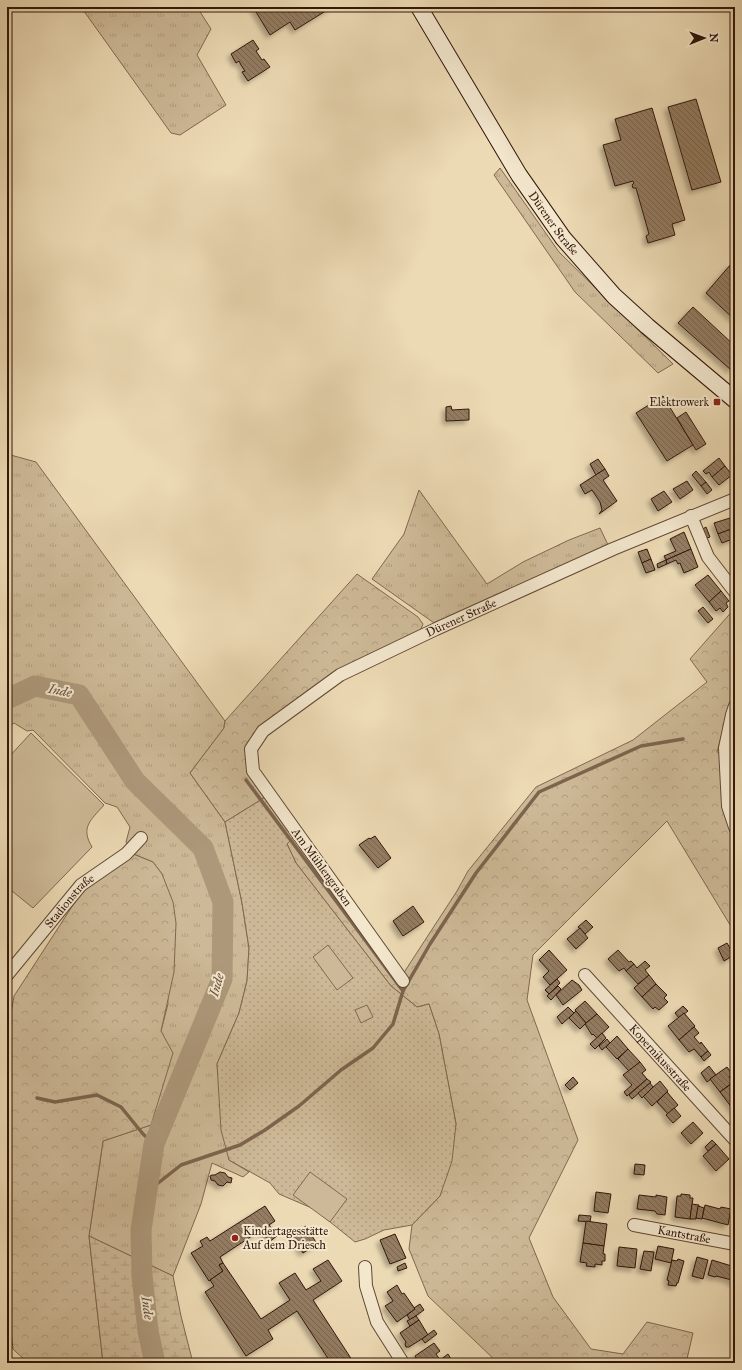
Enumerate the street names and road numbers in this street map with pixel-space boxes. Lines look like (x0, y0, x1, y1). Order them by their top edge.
street label: Dürener Straße (526, 189, 582, 258)
street label: Dürener Straße (424, 596, 499, 640)
street label: Am Mühlengraben (288, 824, 355, 910)
street label: Stadionstraße (42, 871, 97, 931)
street label: Kopernikusstraße (626, 1021, 694, 1094)
street label: Kantstraße (656, 1223, 712, 1246)

